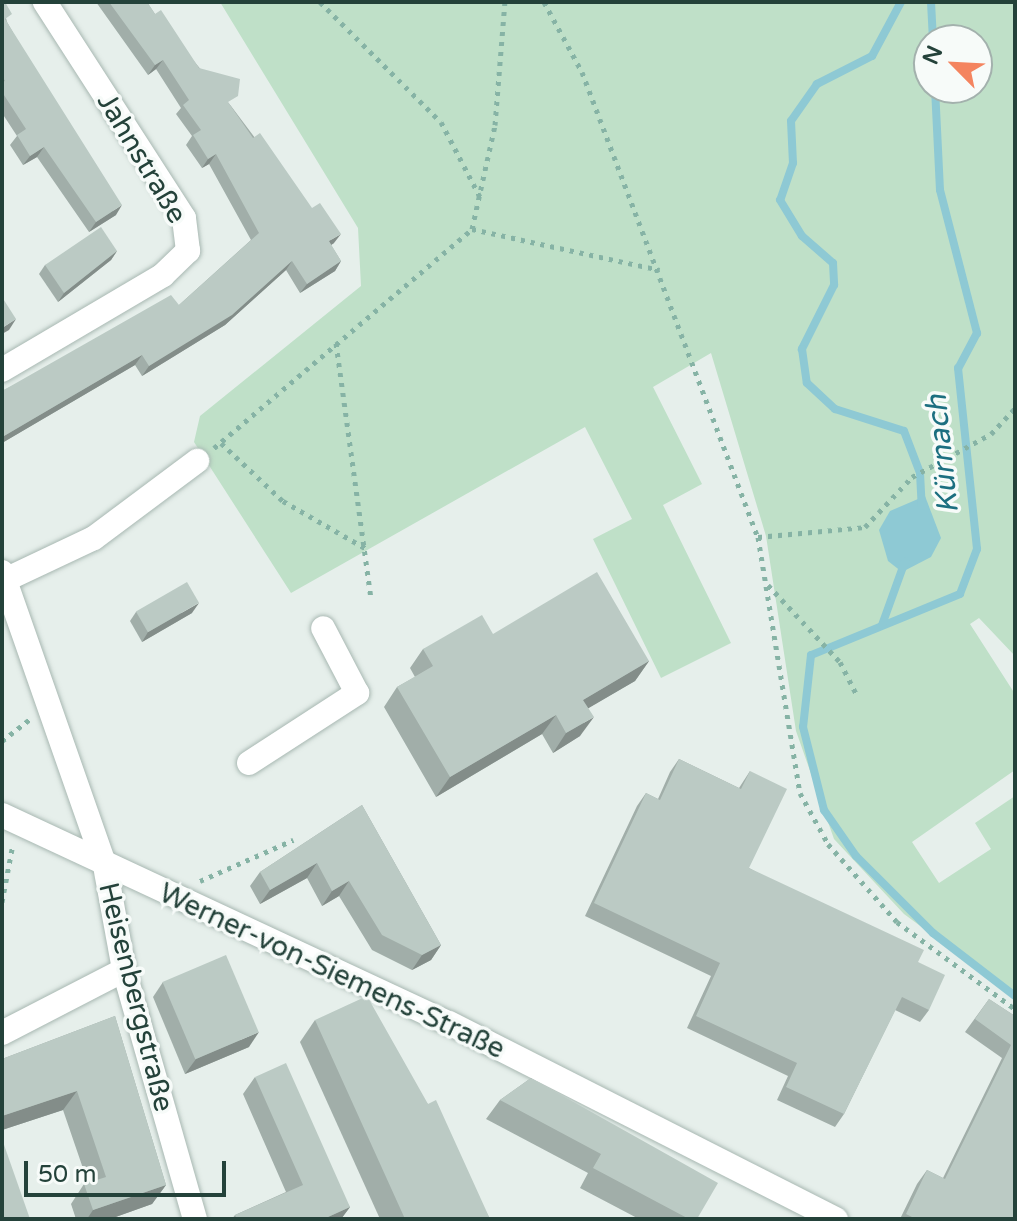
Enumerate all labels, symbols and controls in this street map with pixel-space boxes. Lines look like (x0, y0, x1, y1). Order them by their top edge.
north arrow (913, 24, 993, 104)
text: N (917, 42, 948, 68)
street label: Jahnstraße (90, 87, 194, 229)
water label: Kürnach (919, 393, 967, 515)
street label: Werner-von-Siemens-Straße (154, 876, 510, 1066)
street label: Heisenbergstraße (91, 879, 181, 1115)
scale bar (28, 1145, 230, 1195)
text: 50 m (38, 1160, 96, 1189)

